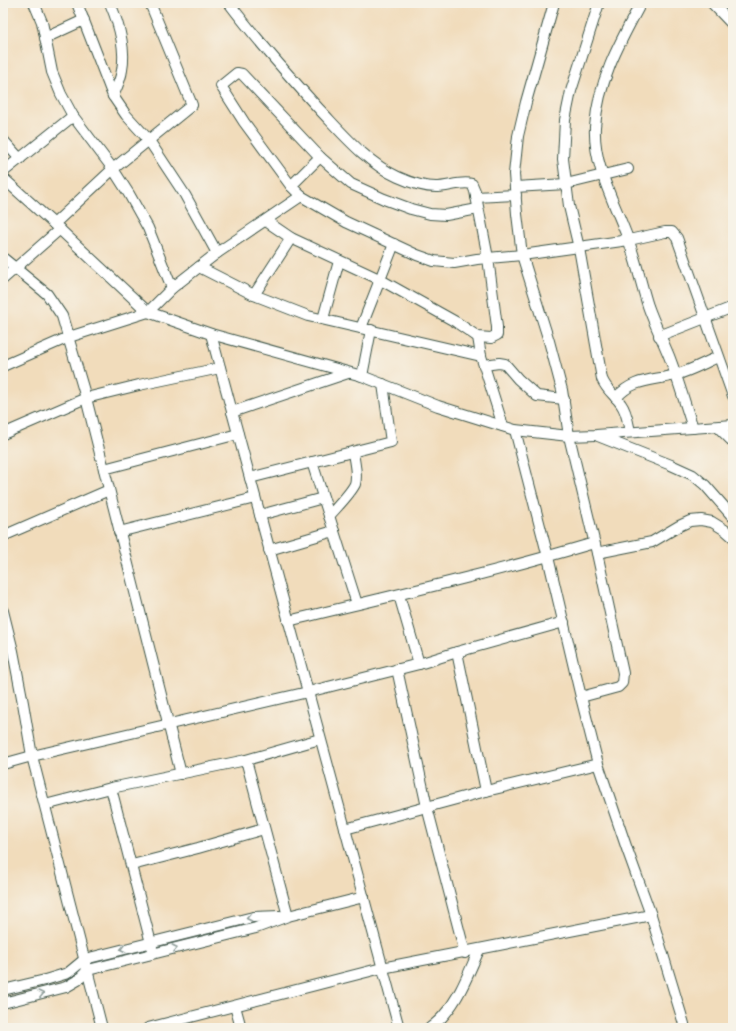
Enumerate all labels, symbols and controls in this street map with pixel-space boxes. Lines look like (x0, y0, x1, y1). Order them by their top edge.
one-way arrow (246, 914, 252, 922)
one-way arrow (120, 944, 127, 953)
one-way arrow (171, 944, 178, 953)
one-way arrow (38, 990, 44, 998)

